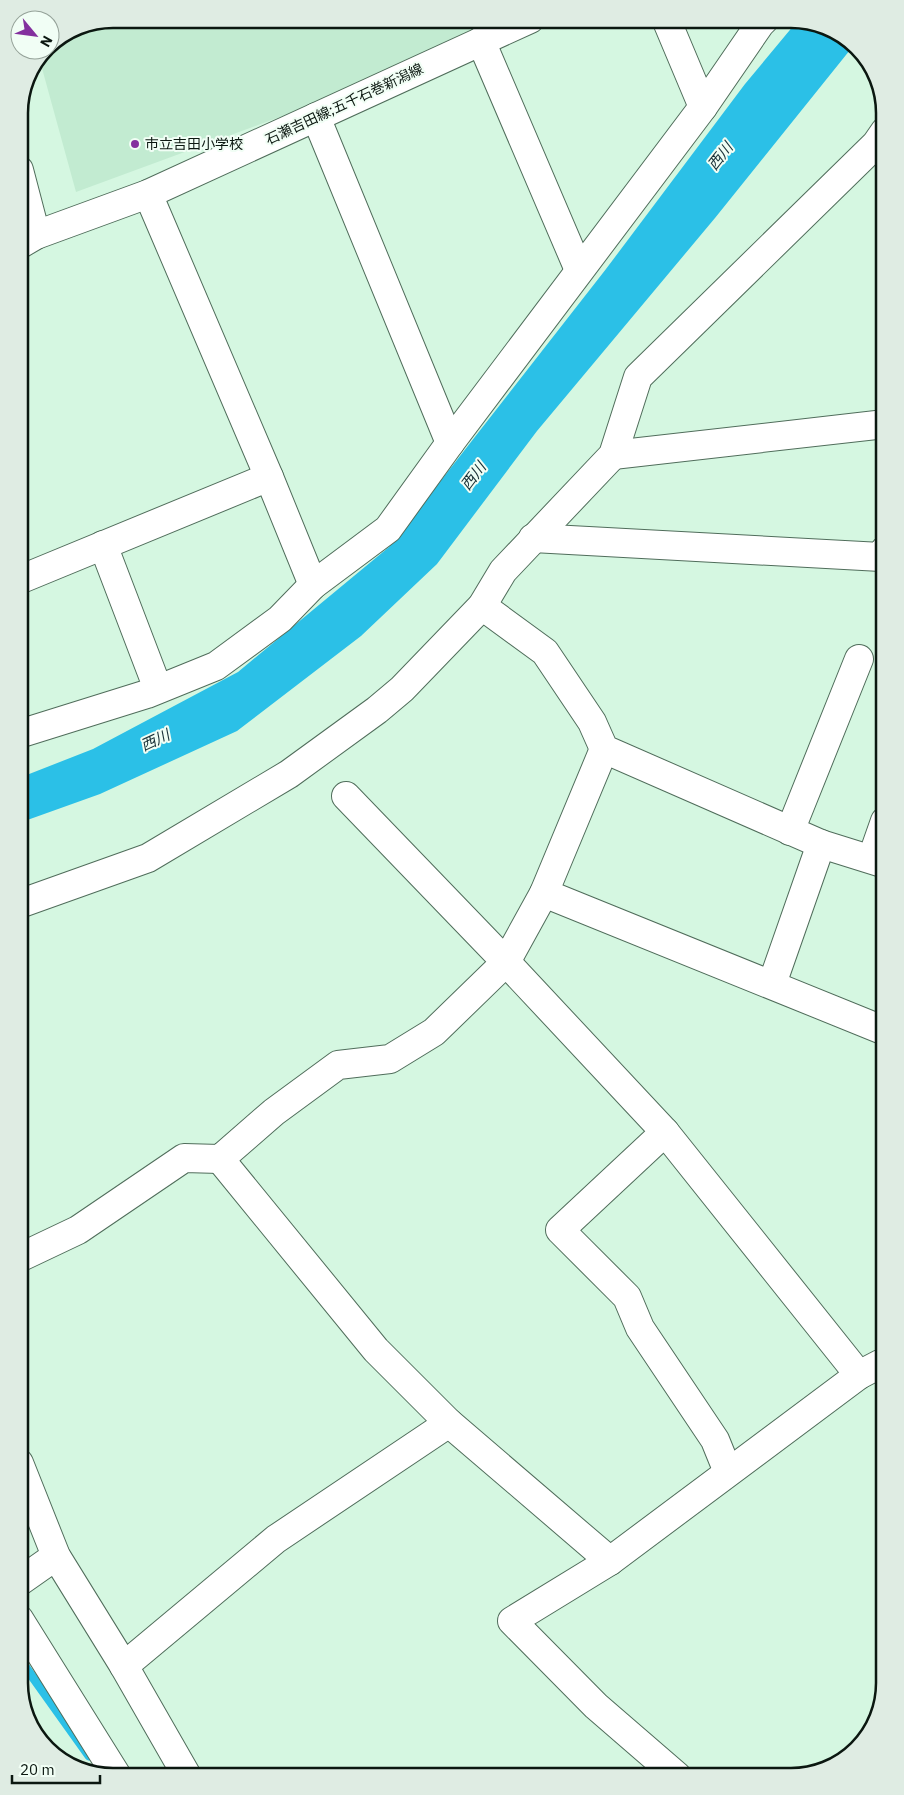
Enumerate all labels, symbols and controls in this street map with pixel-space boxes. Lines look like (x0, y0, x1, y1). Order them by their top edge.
north arrow (10, 10, 60, 60)
text: N (36, 33, 57, 50)
street label: 石瀬吉田線;五千石巻新潟線 (262, 59, 426, 149)
place label: 市立吉田小学校 (145, 135, 243, 153)
water label: 西川 (703, 137, 738, 174)
marker: 市立吉田小学校 (129, 138, 141, 150)
water label: 西川 (456, 457, 491, 494)
water label: 西川 (137, 724, 174, 755)
scale bar (12, 1752, 100, 1784)
text: 20 m (20, 1760, 55, 1779)

